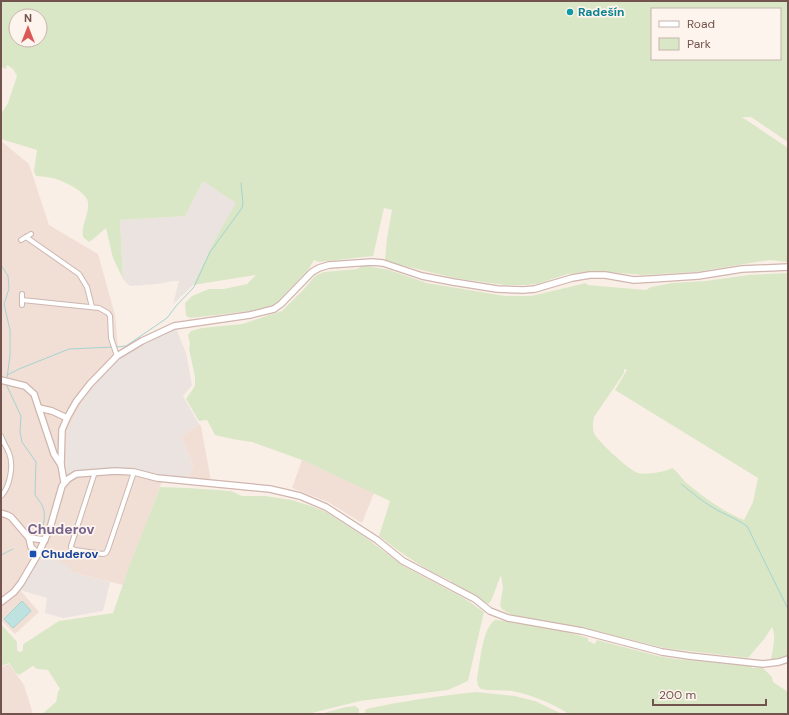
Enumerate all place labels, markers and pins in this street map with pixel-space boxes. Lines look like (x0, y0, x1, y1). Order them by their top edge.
place label: Radešín (578, 4, 624, 20)
marker: Radešín (565, 7, 575, 17)
place label: Chuderov (41, 546, 99, 562)
marker: Chuderov (28, 549, 38, 559)

